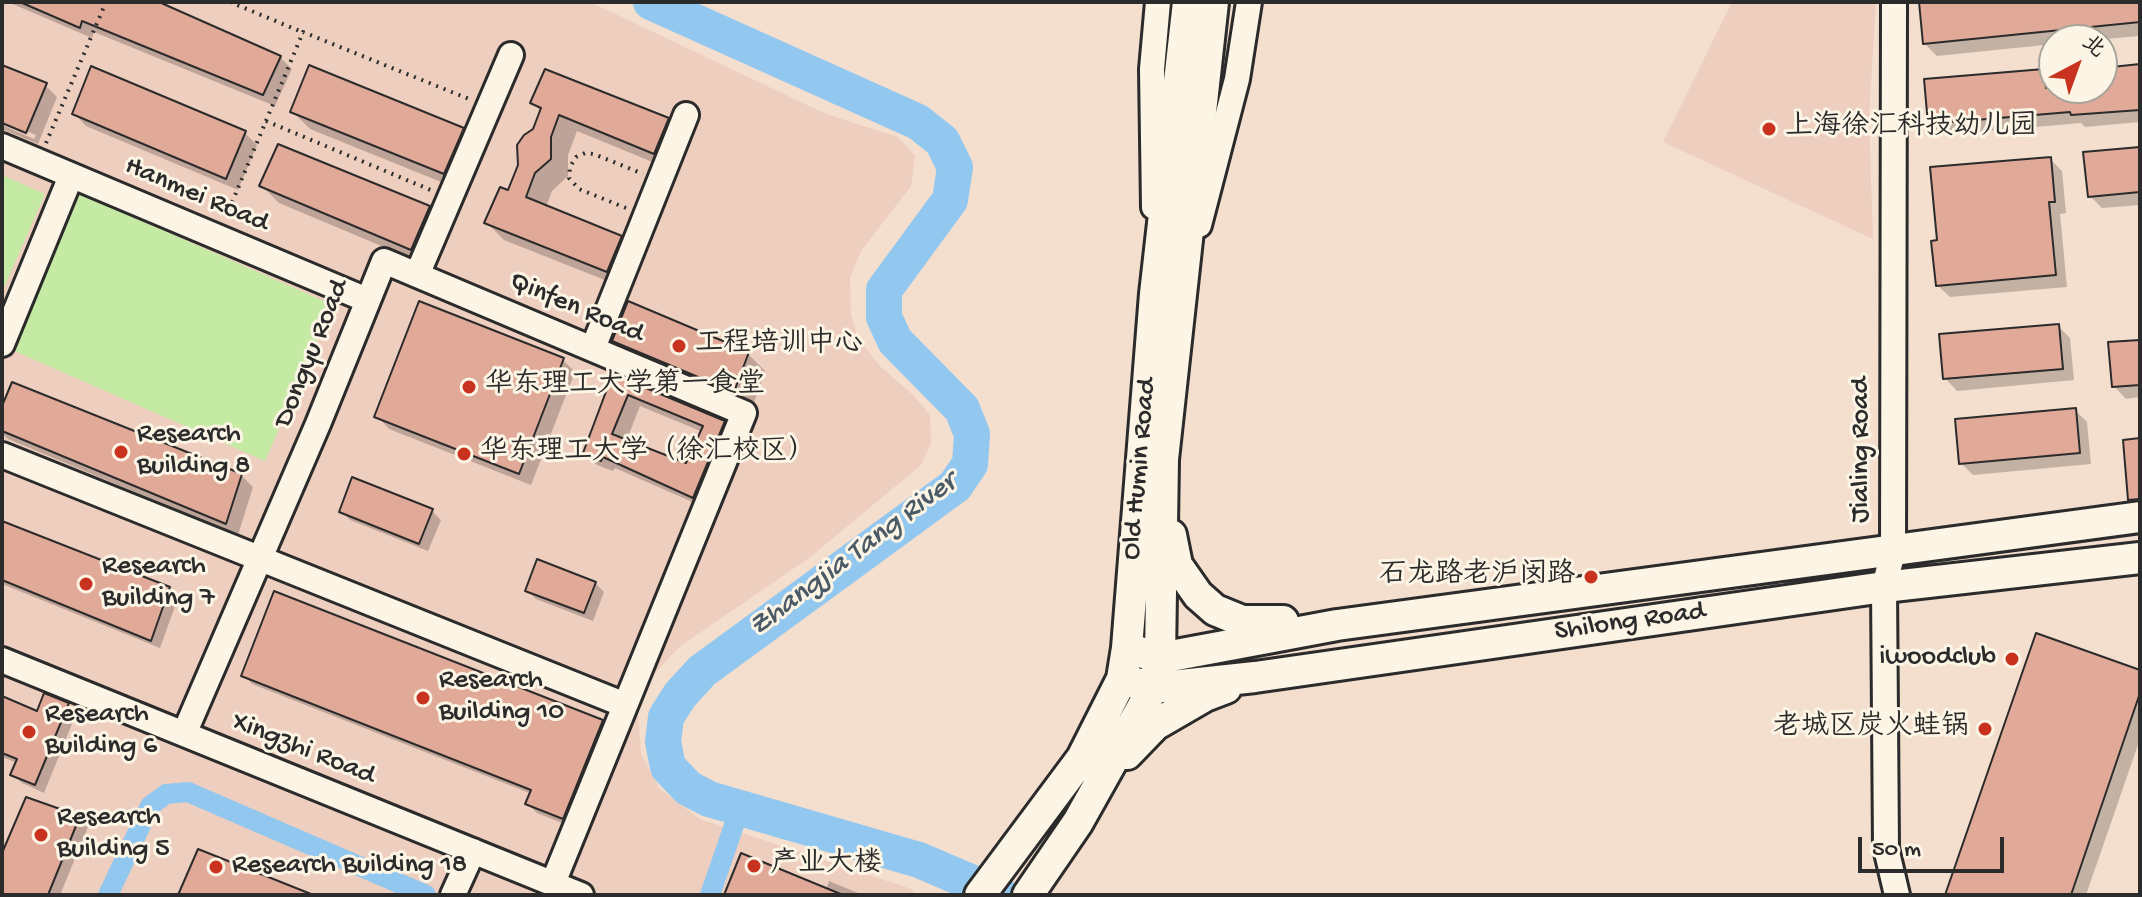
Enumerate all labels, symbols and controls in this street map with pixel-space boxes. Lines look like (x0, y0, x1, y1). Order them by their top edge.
north arrow (2038, 24, 2118, 104)
text: 北 (2076, 30, 2109, 64)
place label: 上海徐汇科技幼儿园 (1785, 112, 2037, 146)
marker: 上海徐汇科技幼儿园 (1760, 120, 1778, 138)
street label: Hanmei Road (119, 151, 273, 241)
street label: Qinfen Road (504, 266, 648, 352)
street label: Dongyu Road (268, 275, 358, 433)
place label: 工程培训中心 (695, 329, 863, 363)
marker: 工程培训中心 (670, 337, 688, 355)
place label: 华东理工大学第一食堂 (485, 370, 765, 404)
street label: Old Humin Road (1116, 377, 1166, 561)
street label: Jialing Road (1846, 377, 1880, 523)
marker: 华东理工大学第一食堂 (460, 378, 478, 396)
place label: Research Building 8 (137, 419, 250, 485)
place label: 华东理工大学（徐汇校区） (480, 437, 816, 471)
marker: Research Building 8 (112, 443, 130, 461)
marker: 华东理工大学（徐汇校区） (455, 445, 473, 463)
water label: Zhangjia Tang River (743, 466, 965, 646)
place label: Research Building 7 (102, 551, 215, 617)
place label: 石龙路老沪闵路 (1379, 560, 1575, 594)
marker: 石龙路老沪闵路 (1582, 568, 1600, 586)
marker: Research Building 7 (77, 575, 95, 593)
street label: Shilong Road (1552, 596, 1708, 650)
place label: iwoodclub (1879, 642, 1996, 676)
marker: iwoodclub (2003, 650, 2021, 668)
place label: Research Building 10 (439, 665, 564, 731)
marker: Research Building 10 (414, 689, 432, 707)
place label: Research Building 6 (45, 699, 157, 765)
street label: Xingzhi Road (227, 706, 379, 794)
place label: 老城区炭火蛙锅 (1773, 712, 1969, 746)
marker: 老城区炭火蛙锅 (1976, 720, 1994, 738)
marker: Research Building 6 (20, 723, 38, 741)
place label: Research Building 5 (57, 802, 170, 868)
scale bar (1862, 821, 2008, 871)
marker: Research Building 5 (32, 826, 50, 844)
text: 50 m (1872, 836, 1921, 865)
place label: 产业大楼 (770, 849, 882, 883)
place label: Research Building 18 (232, 850, 467, 884)
marker: 产业大楼 (745, 857, 763, 875)
marker: Research Building 18 (207, 858, 225, 876)

